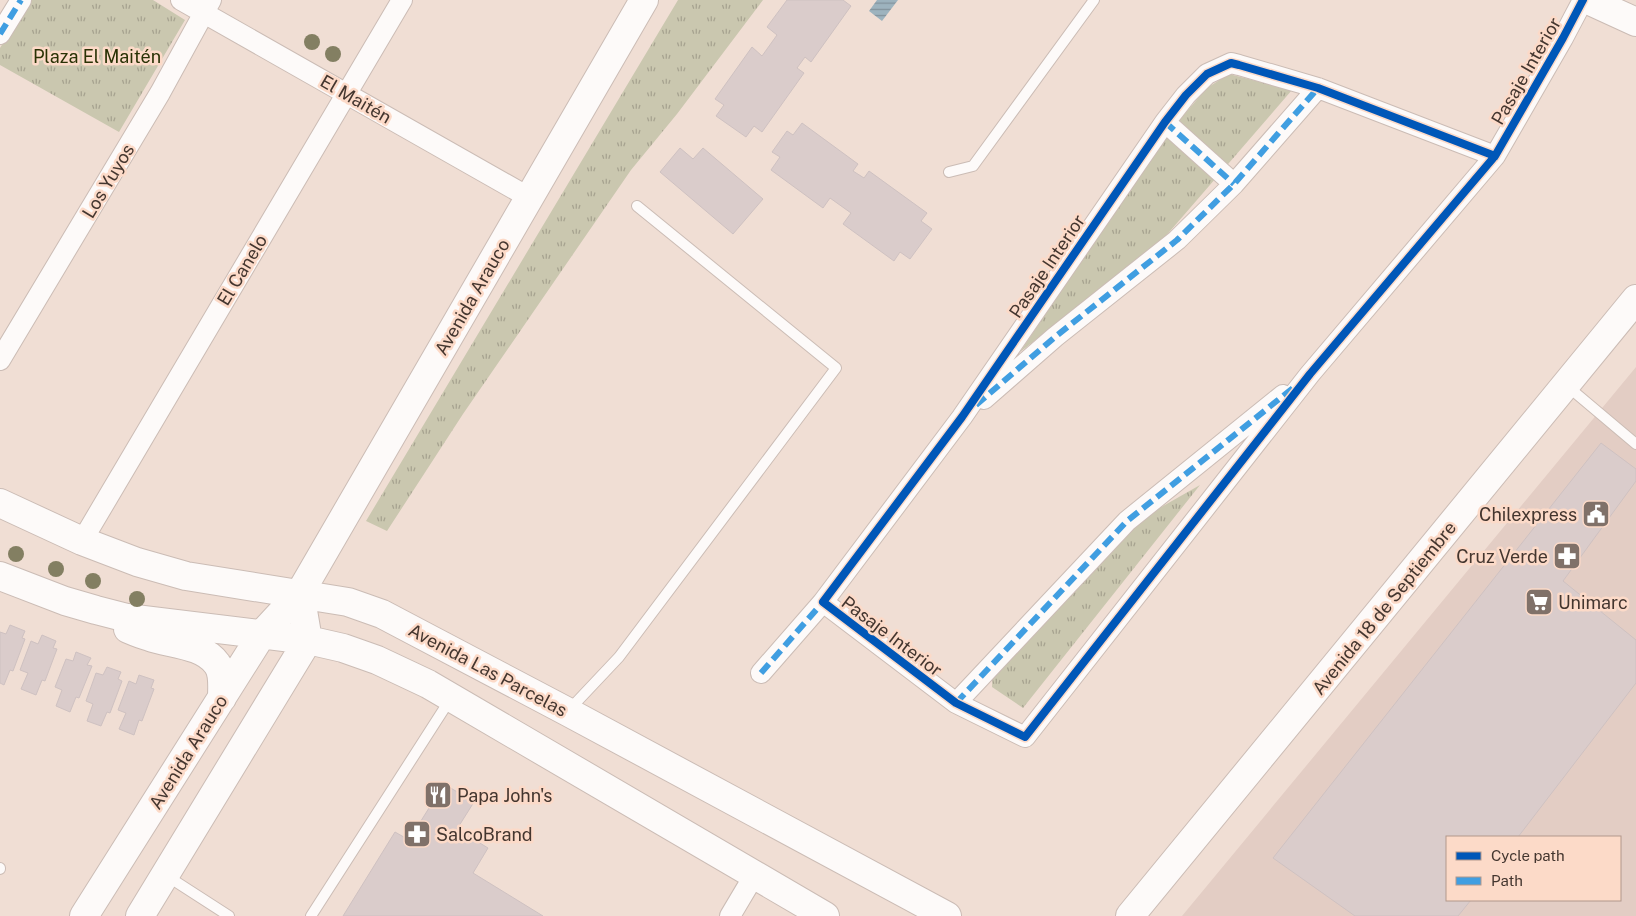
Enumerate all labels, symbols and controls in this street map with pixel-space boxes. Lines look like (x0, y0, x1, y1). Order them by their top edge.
street label: Pasaje Interior (1487, 14, 1565, 128)
park label: Plaza El Maitén (33, 46, 161, 67)
street label: El Maitén (317, 70, 395, 128)
street label: Los Yuyos (78, 140, 138, 222)
street label: Pasaje Interior (1005, 210, 1089, 322)
street label: El Canelo (213, 231, 271, 309)
street label: Avenida Arauco (430, 235, 514, 359)
public building icon: Chilexpress (1581, 499, 1611, 529)
place label: Chilexpress (1479, 504, 1577, 525)
street label: Avenida 18 de Septiembre (1308, 517, 1460, 699)
pharmacy icon: Cruz Verde (1552, 541, 1582, 571)
place label: Cruz Verde (1456, 546, 1548, 567)
supermarket icon: Unimarc (1524, 587, 1554, 617)
street label: Pasaje Interior (838, 591, 946, 681)
place label: Unimarc (1558, 592, 1628, 613)
street label: Avenida Las Parcelas (405, 619, 571, 721)
street label: Avenida Arauco (145, 691, 231, 813)
restaurant icon: Papa John's (423, 780, 453, 810)
place label: Papa John's (457, 785, 552, 806)
pharmacy icon: SalcoBrand (402, 819, 432, 849)
place label: SalcoBrand (436, 824, 533, 845)
legend (1446, 836, 1621, 901)
text: Cycle path (1491, 847, 1565, 864)
text: Path (1491, 872, 1523, 889)

